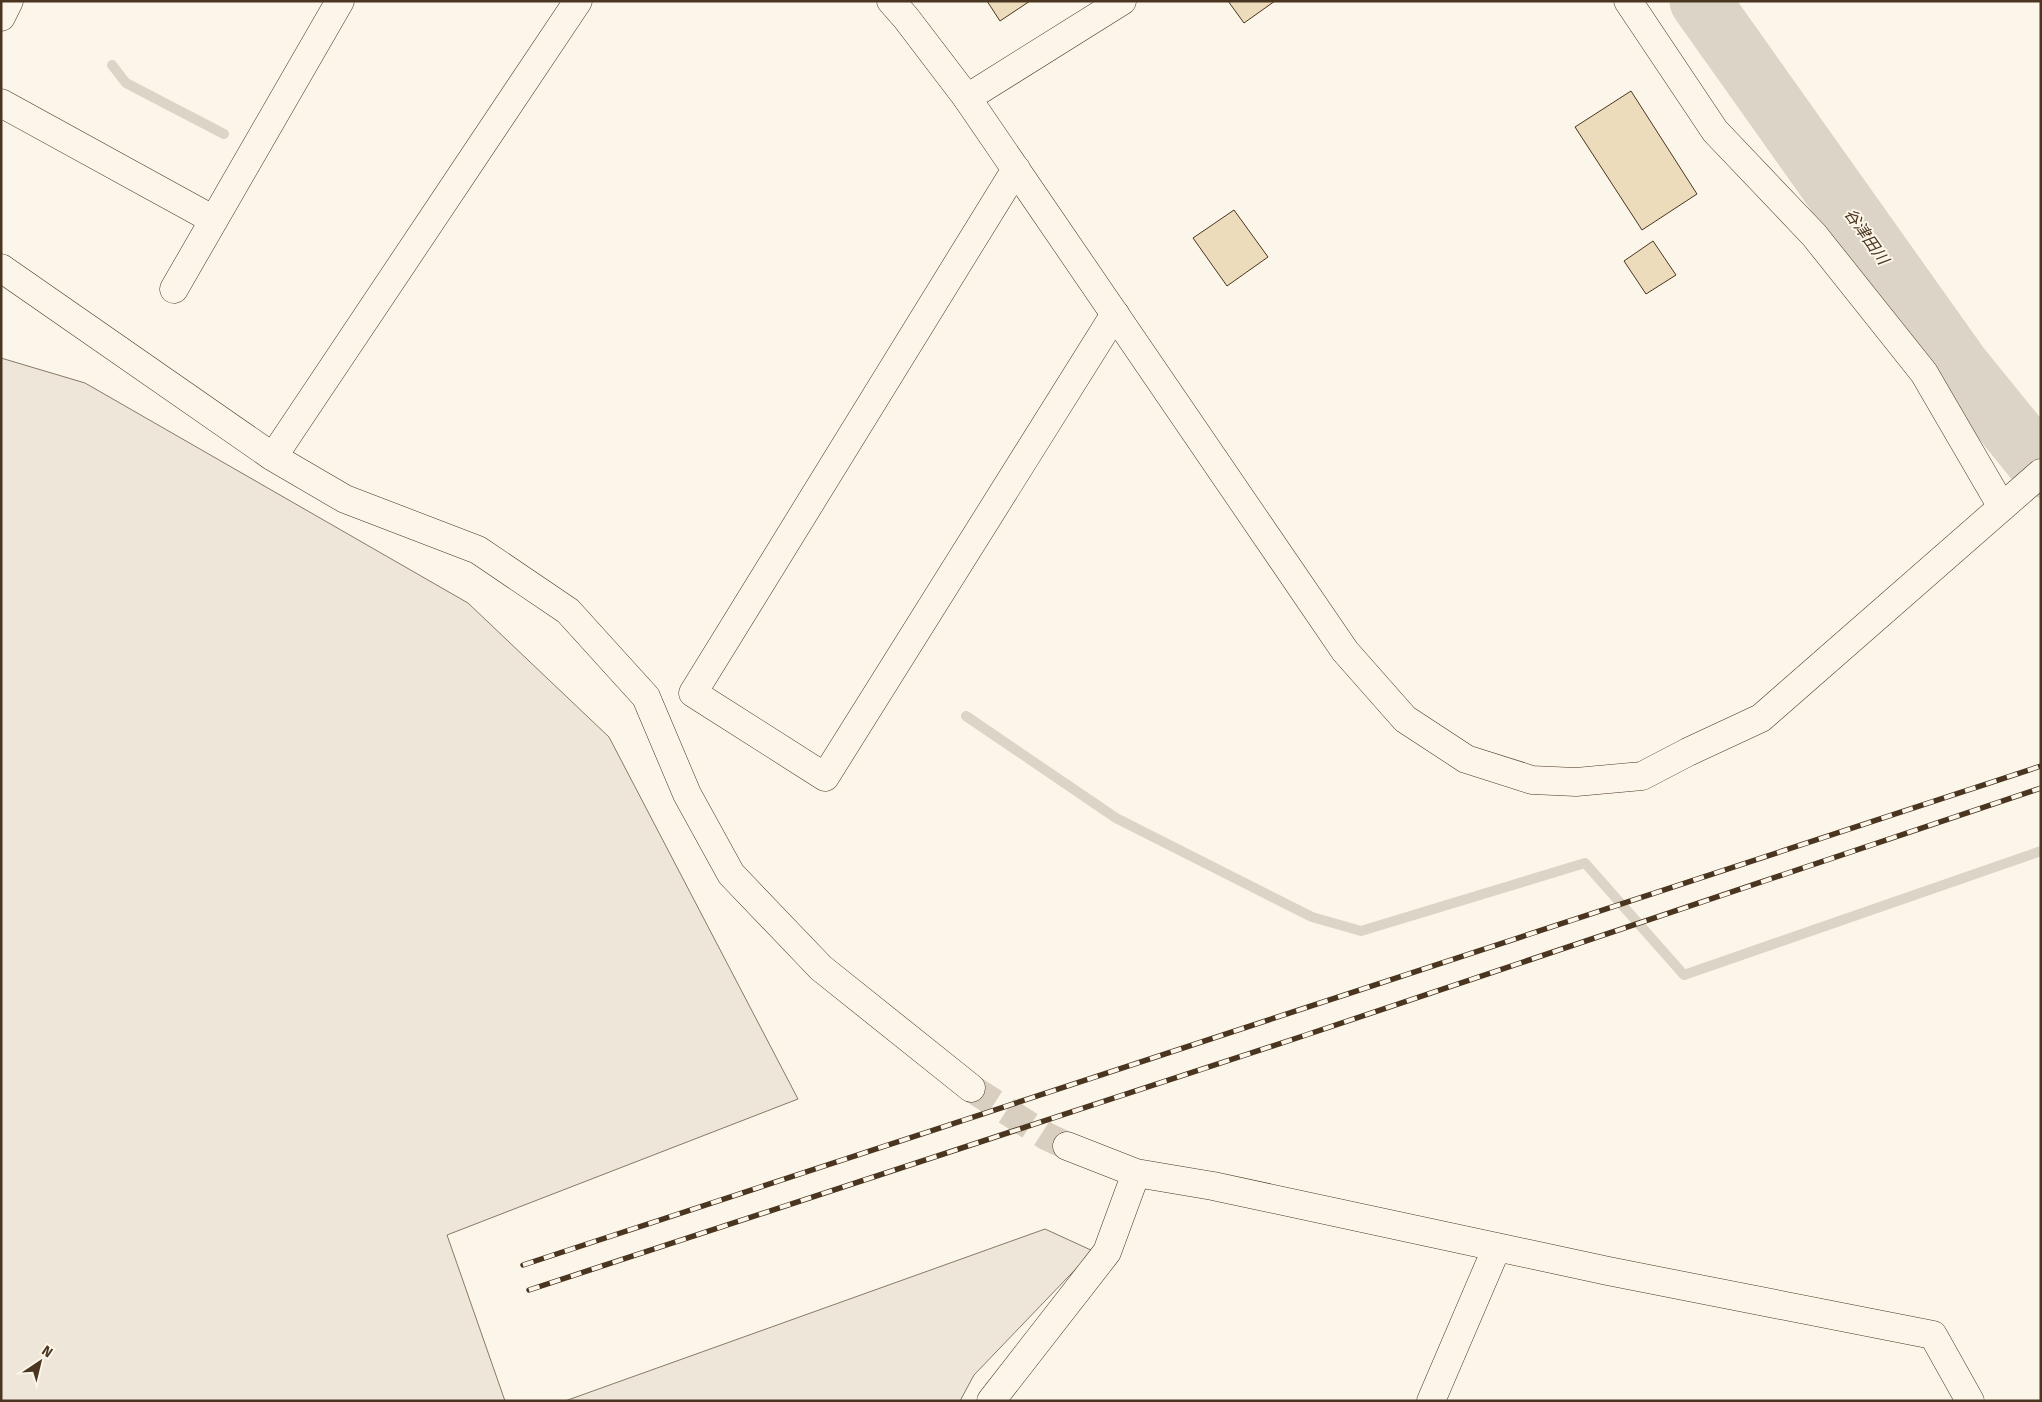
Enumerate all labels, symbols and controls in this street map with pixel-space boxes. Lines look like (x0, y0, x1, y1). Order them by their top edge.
water label: 谷津田川 (1840, 205, 1894, 270)
north arrow (15, 1337, 65, 1387)
text: N (38, 1342, 56, 1361)

